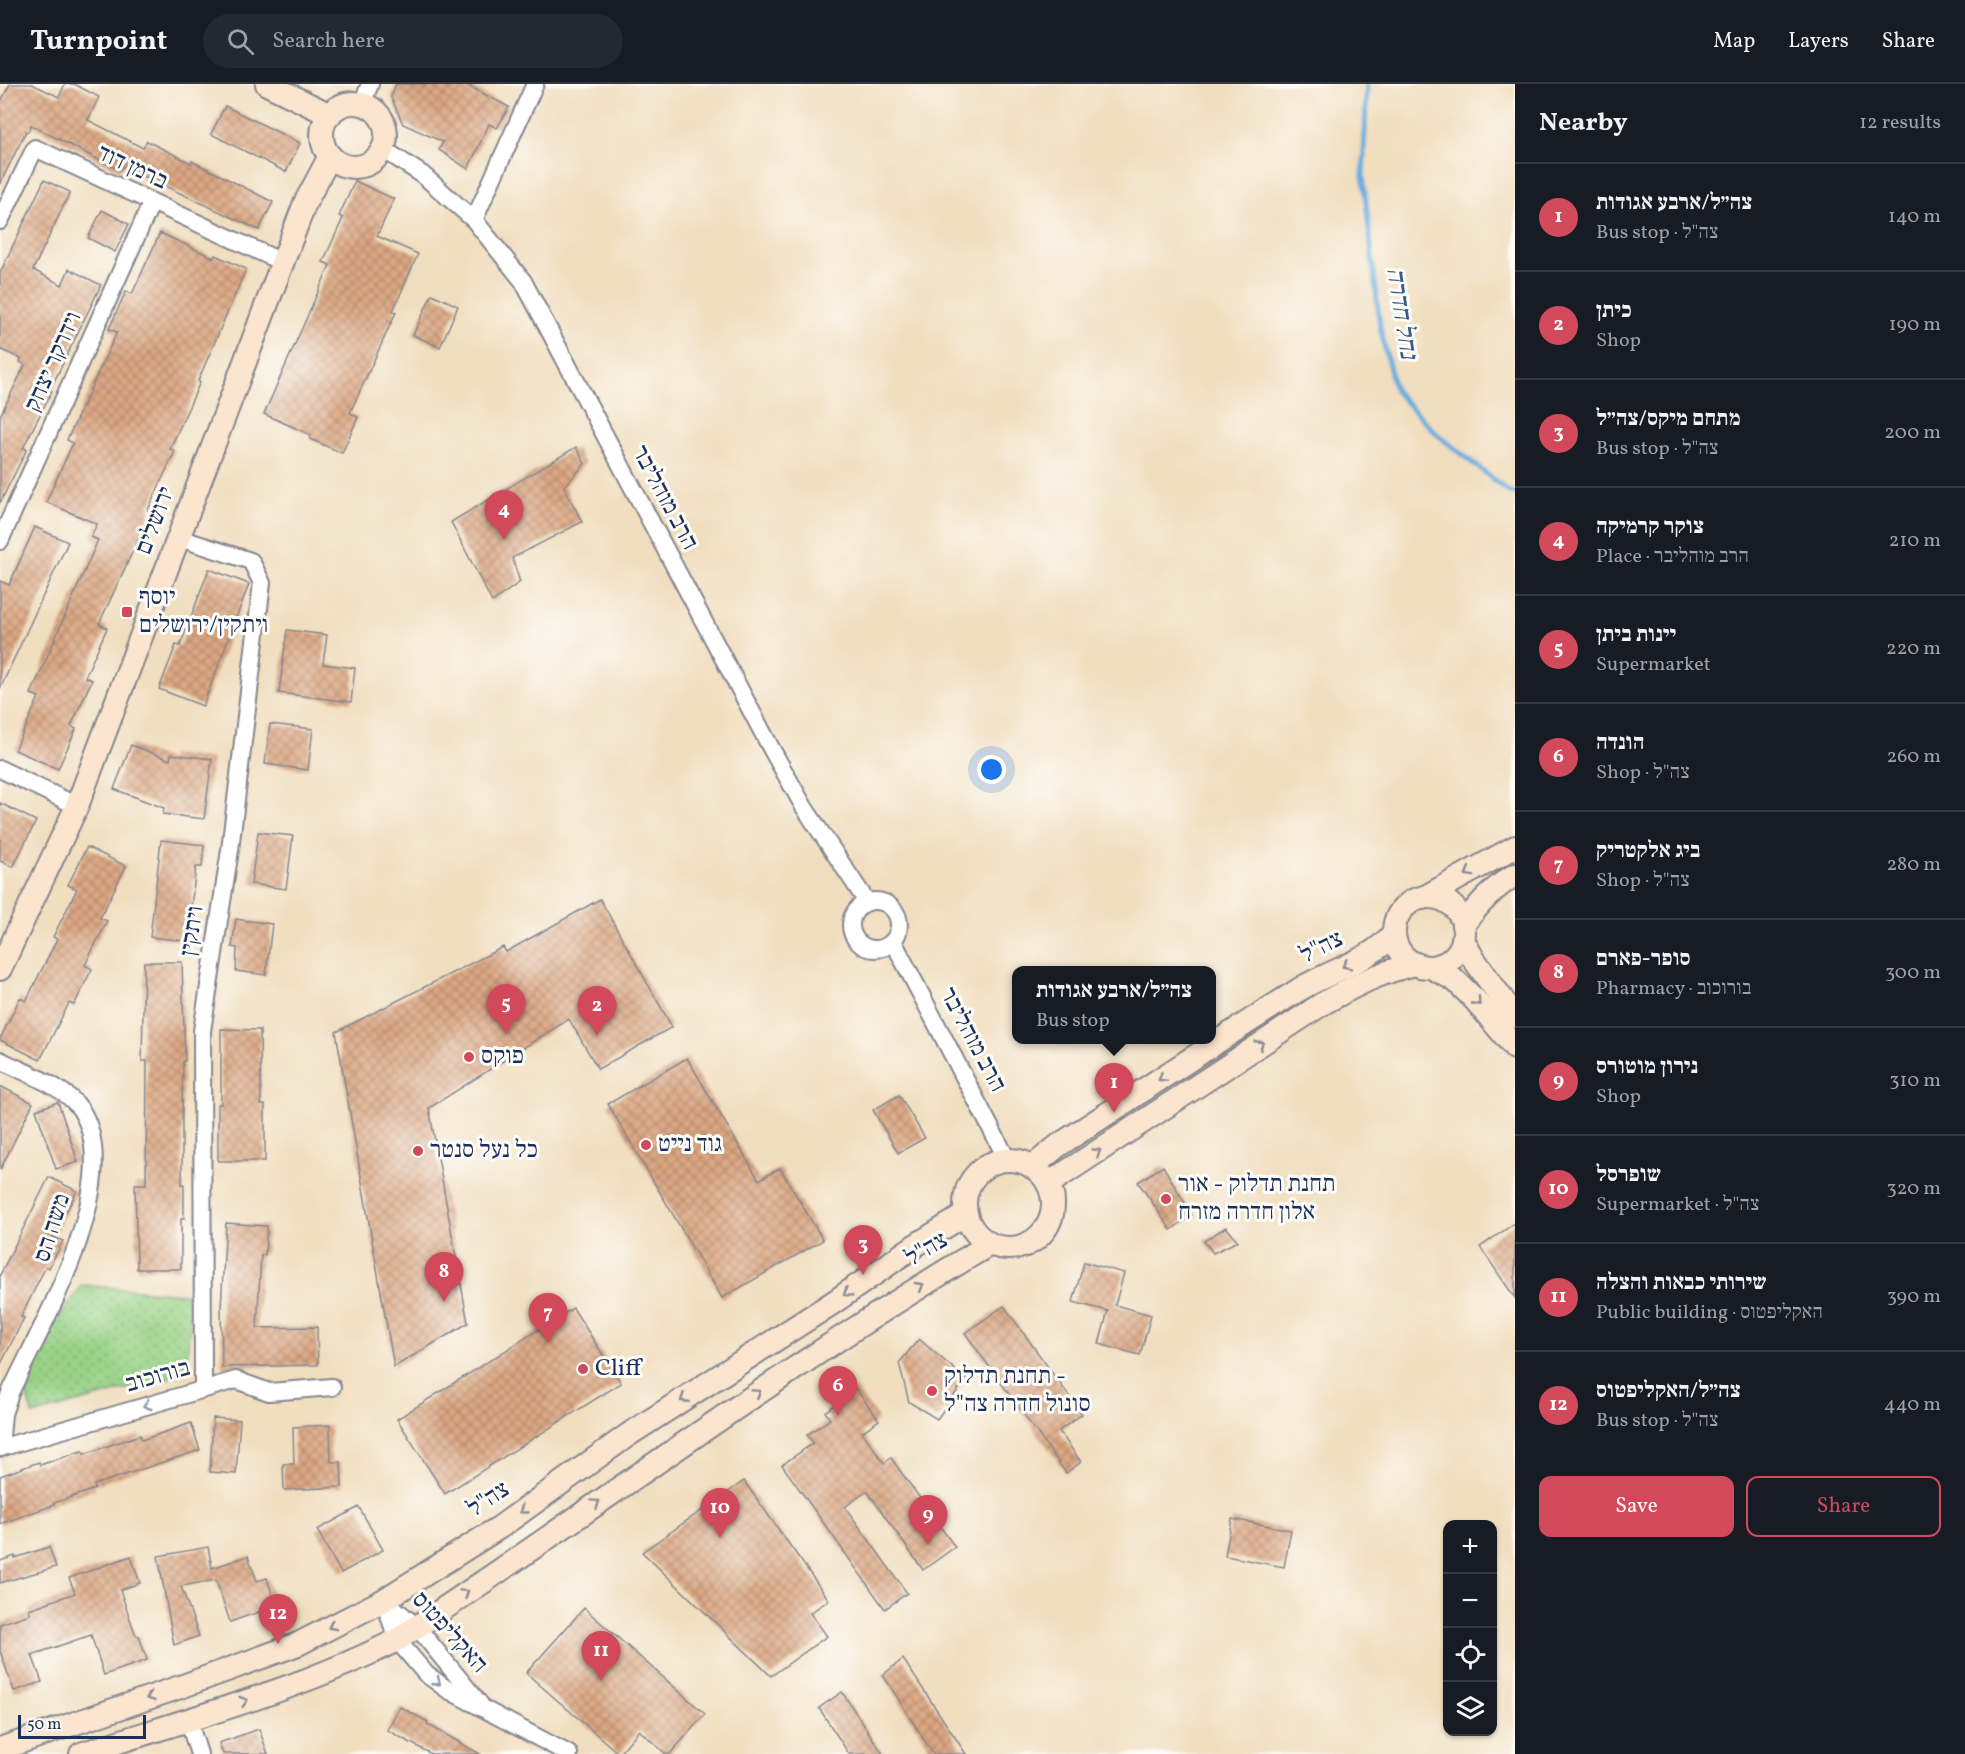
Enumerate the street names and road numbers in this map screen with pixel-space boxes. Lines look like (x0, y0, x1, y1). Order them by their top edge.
street label: ברמן דוד (91, 137, 173, 199)
street label: וידרקר יצחק (17, 306, 91, 418)
street label: הרב מוהליבר (622, 440, 706, 556)
street label: ירושלים (128, 482, 184, 560)
street label: ויתקין (172, 903, 214, 959)
street label: צה"ל (1295, 923, 1349, 973)
street label: הרב מוהליבר (930, 982, 1014, 1098)
street label: משה הס (26, 1189, 80, 1267)
street label: צה"ל (899, 1224, 955, 1276)
street label: בורוכוב (122, 1352, 194, 1402)
street label: צה"ל (461, 1474, 517, 1526)
street label: האקליפטוס (403, 1585, 495, 1681)

